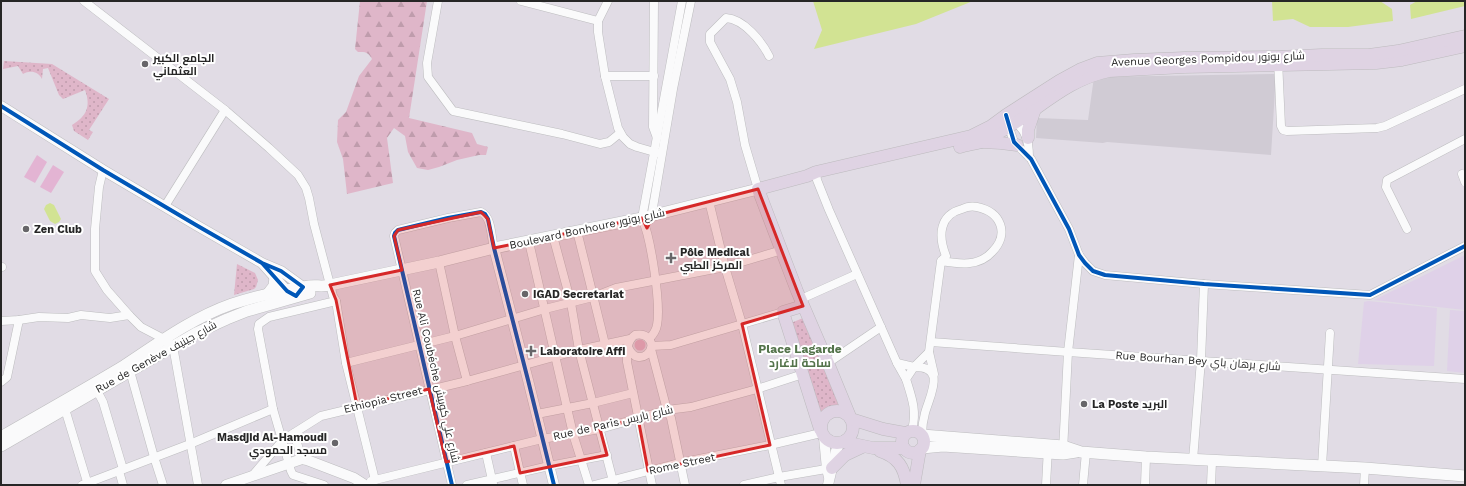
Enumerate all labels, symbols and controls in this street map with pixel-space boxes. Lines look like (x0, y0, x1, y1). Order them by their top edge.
street label: Avenue Georges Pompidou شارع بونور (1111, 49, 1305, 70)
place label: الجامع الكبير العثماني (152, 52, 215, 81)
marker: الجامع الكبير العثماني (140, 59, 150, 69)
street label: Boulevard Bonhoure شارع بونور (508, 206, 666, 253)
place label: Zen Club (34, 223, 82, 236)
marker: Zen Club (21, 224, 31, 234)
place label: Pôle Medical المركز الطبي (680, 246, 750, 275)
marker: Pôle Medical المركز الطبي (665, 252, 677, 264)
street label: Rue Ali Coubéche شارع علي كوبيش (408, 288, 462, 465)
place label: IGAD Secretariat (533, 288, 624, 301)
marker: IGAD Secretariat (520, 289, 530, 299)
street label: Rue de Genève شارع جينيف (93, 318, 219, 397)
district label: Place Lagarde ساحة لاغارد (758, 342, 842, 371)
marker: Laboratoire Affi (525, 345, 537, 357)
place label: Laboratoire Affi (540, 345, 625, 358)
street label: Rue Bourhan Bey شارع برهان باي (1115, 349, 1281, 375)
street label: Ethiopia Street (342, 384, 424, 416)
place label: La Poste البريد (1092, 398, 1167, 411)
marker: La Poste البريد (1079, 399, 1089, 409)
street label: Rue de Paris شارع باريس (552, 403, 674, 444)
place label: Masdjid Al-Hamoudi مسجد الحمودي (217, 431, 327, 460)
marker: Masdjid Al-Hamoudi مسجد الحمودي (330, 438, 340, 448)
street label: Rome Street (648, 451, 717, 477)

